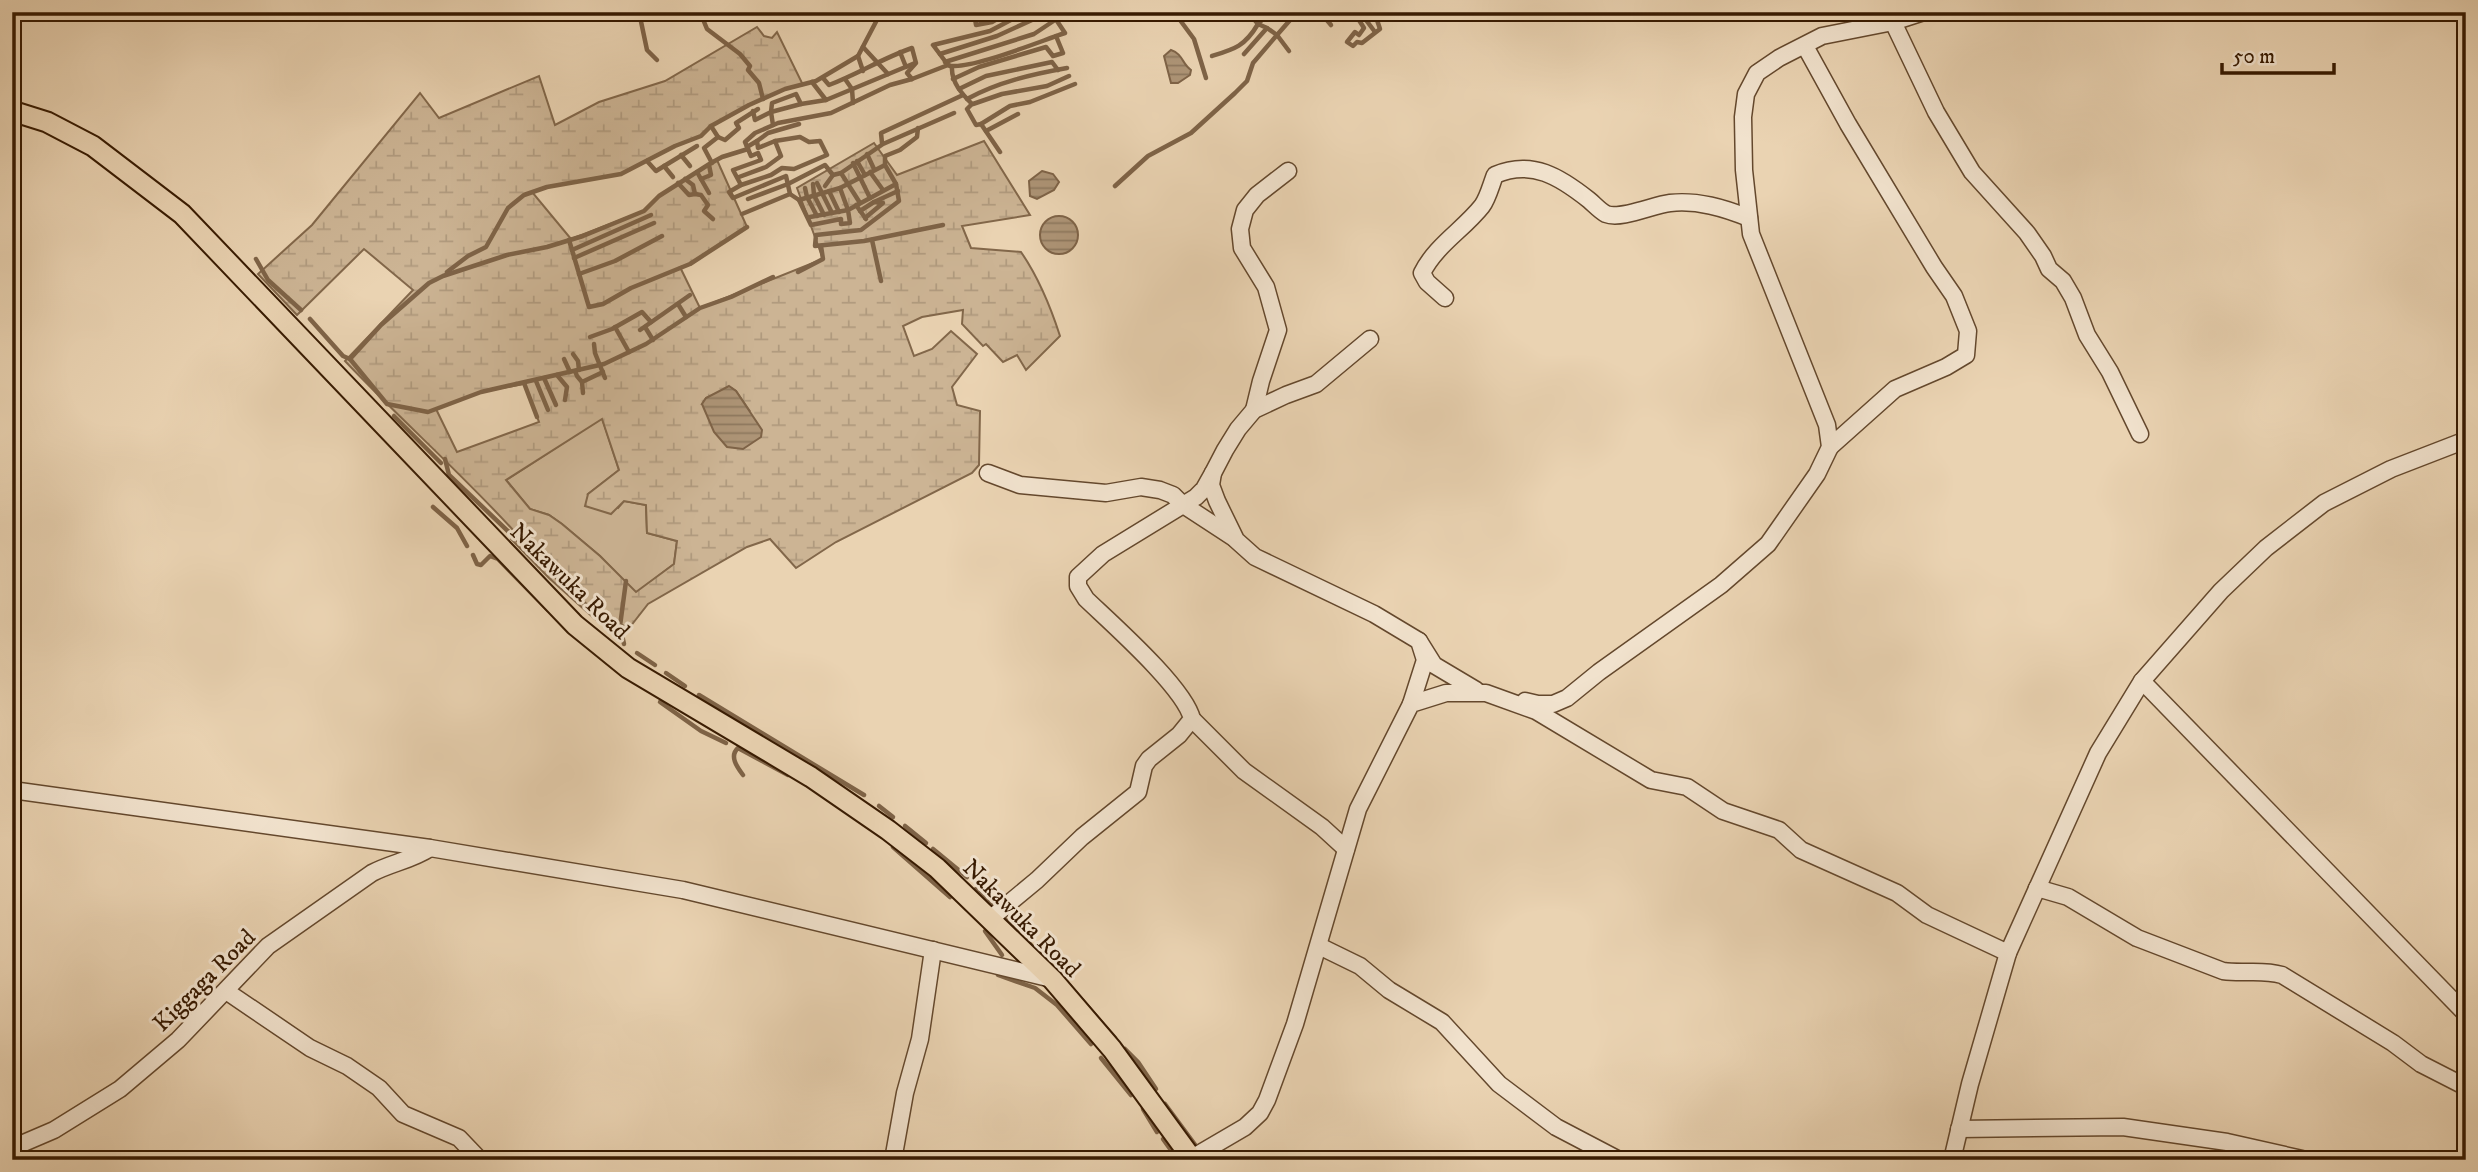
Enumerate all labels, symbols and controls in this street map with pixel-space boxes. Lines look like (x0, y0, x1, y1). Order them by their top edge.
scale bar (2222, 32, 2334, 76)
text: 50 m (2233, 44, 2275, 70)
street label: Nakawuka Road (503, 517, 636, 646)
street label: Nakawuka Road (956, 853, 1087, 984)
street label: Kiggaga Road (147, 923, 262, 1038)

